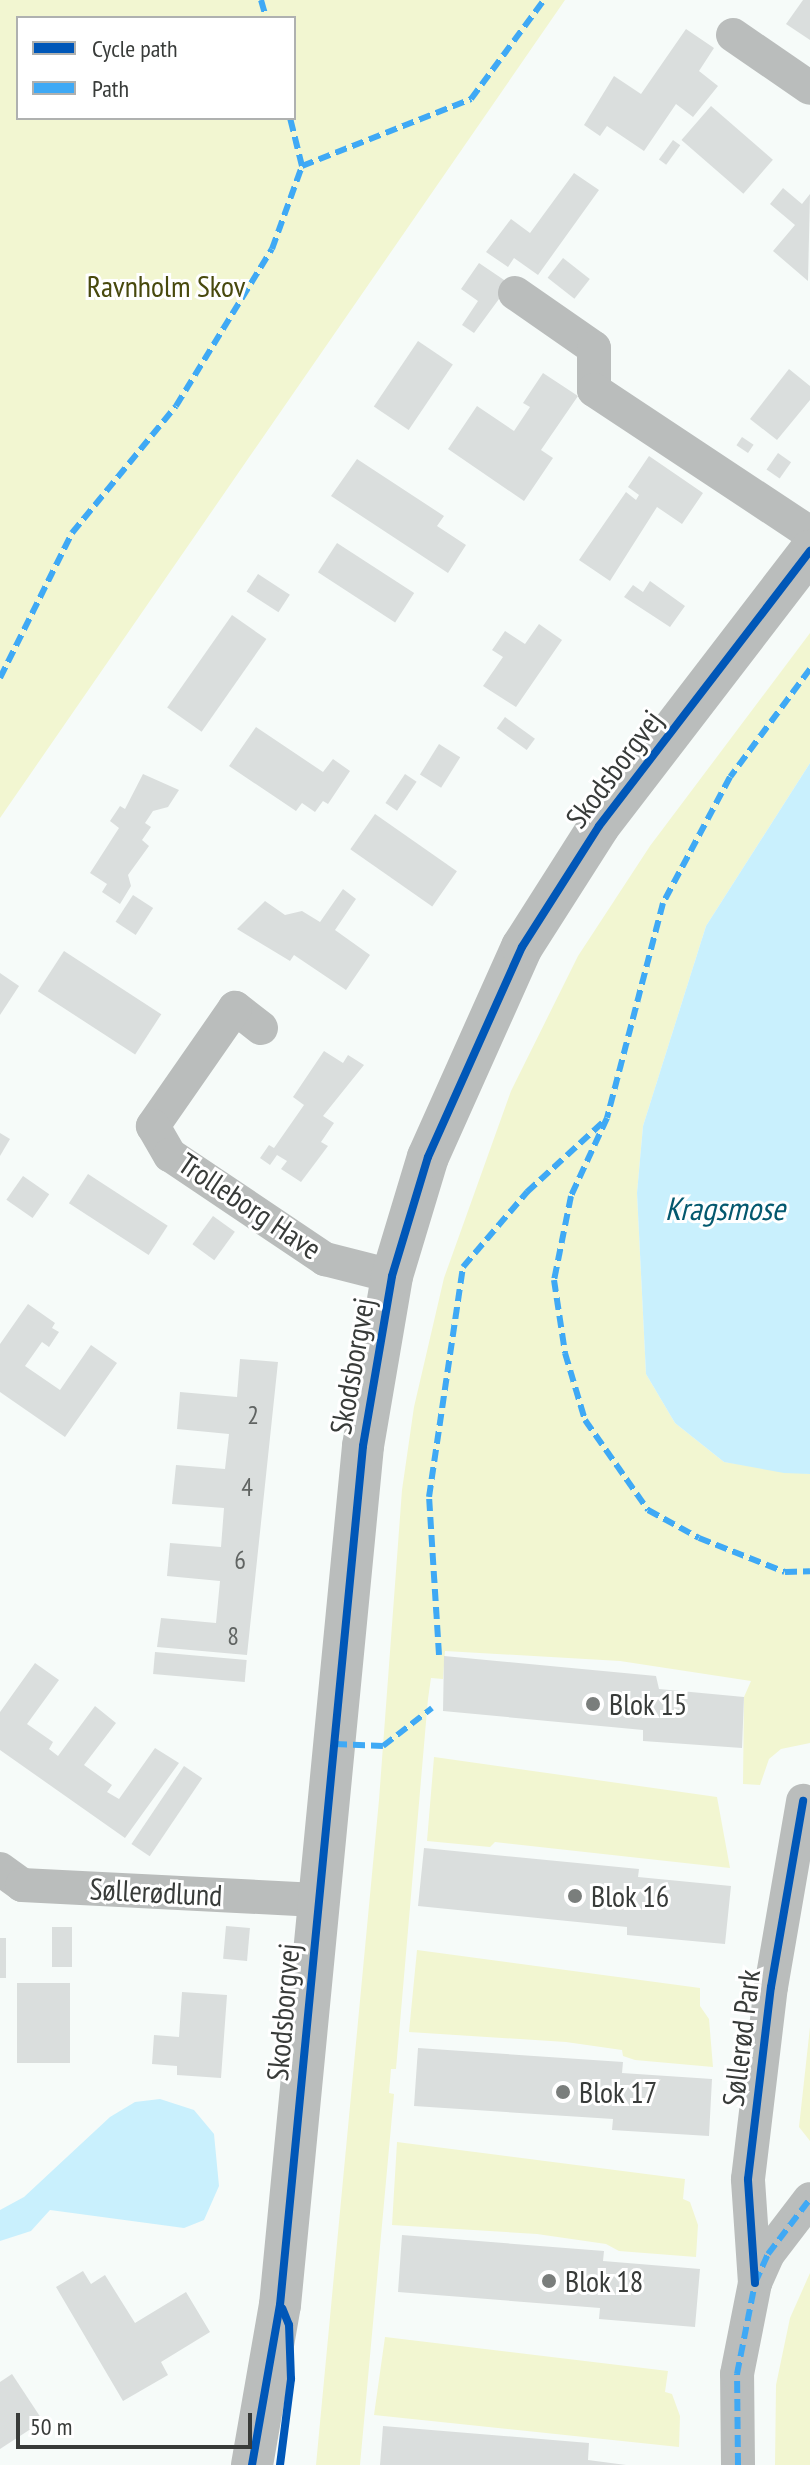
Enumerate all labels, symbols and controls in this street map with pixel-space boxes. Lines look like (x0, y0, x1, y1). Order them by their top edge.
legend (16, 16, 296, 120)
text: Cycle path (92, 33, 178, 64)
text: Path (92, 73, 129, 104)
park label: Ravnholm Skov (87, 268, 245, 304)
street label: Skodsborgvej (558, 703, 670, 835)
street label: Trolleborg Have (172, 1145, 328, 1267)
water label: Kragsmose (665, 1189, 785, 1227)
street label: Skodsborgvej (322, 1295, 382, 1437)
house number: 2 (247, 1399, 259, 1431)
house number: 4 (241, 1471, 253, 1503)
house number: 6 (234, 1544, 246, 1576)
house number: 8 (227, 1620, 239, 1652)
place label: Blok 15 (609, 1686, 688, 1722)
marker: Blok 15 (584, 1695, 602, 1713)
street label: Søllerødlund (89, 1871, 223, 1913)
place label: Blok 16 (591, 1878, 670, 1914)
marker: Blok 16 (566, 1887, 584, 1905)
street label: Skodsborgvej (259, 1942, 307, 2082)
street label: Søllerød Park (715, 1968, 767, 2108)
place label: Blok 17 (579, 2074, 658, 2110)
marker: Blok 17 (554, 2083, 572, 2101)
place label: Blok 18 (565, 2263, 644, 2299)
marker: Blok 18 (540, 2272, 558, 2290)
scale bar (20, 2397, 256, 2447)
text: 50 m (30, 2411, 72, 2442)

